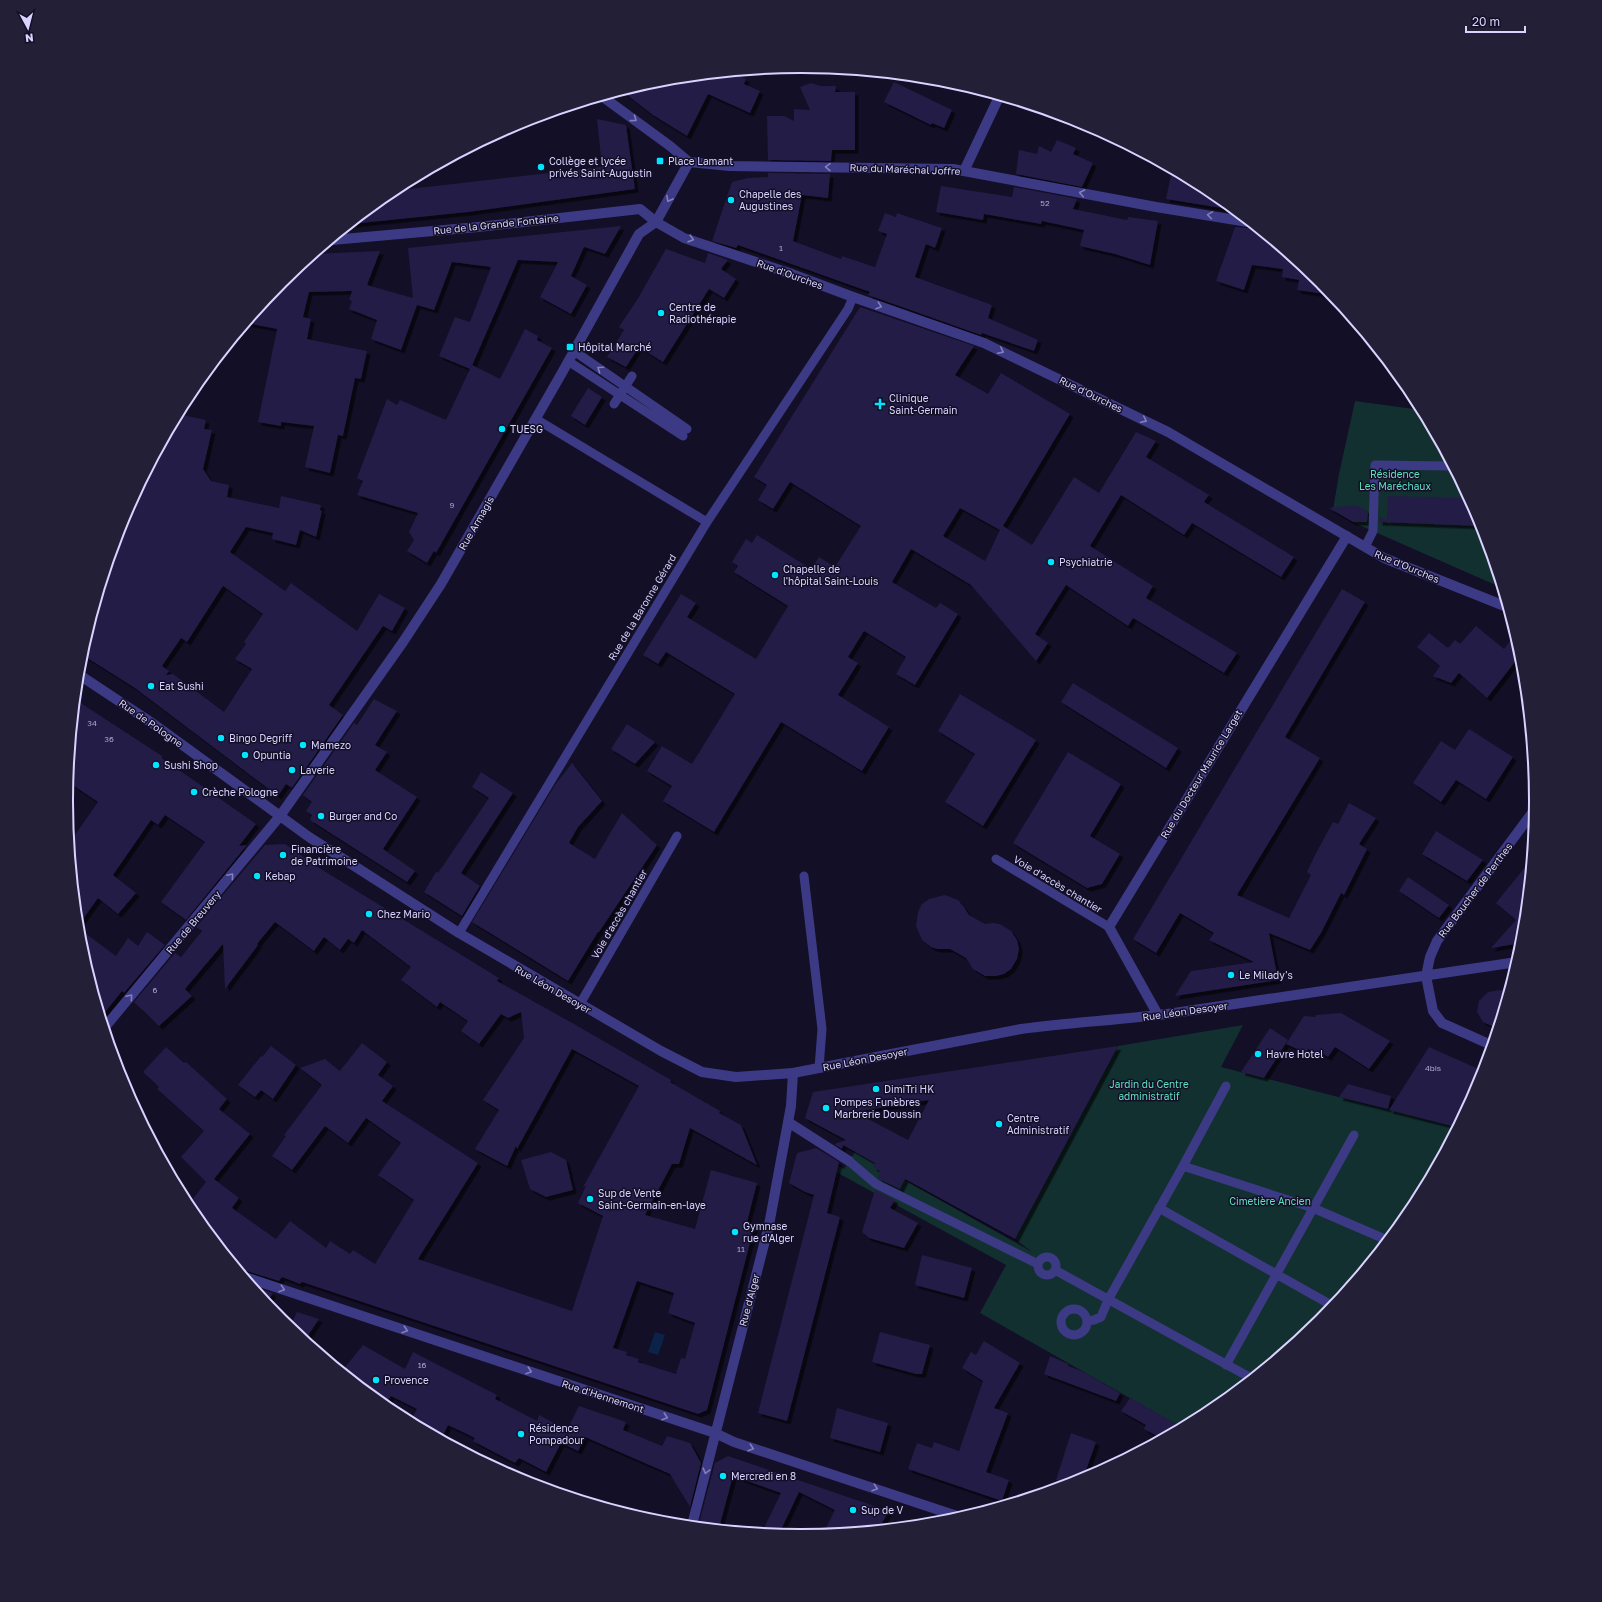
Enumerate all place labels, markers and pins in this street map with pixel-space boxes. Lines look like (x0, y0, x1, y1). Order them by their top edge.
place label: Collège et lycée privés Saint-Augustin (549, 155, 652, 179)
place label: Place Lamant (668, 155, 733, 167)
marker: Place Lamant (655, 156, 665, 166)
marker: Collège et lycée privés Saint-Augustin (536, 162, 546, 172)
place label: Chapelle des Augustines (739, 188, 801, 212)
marker: Chapelle des Augustines (726, 195, 736, 205)
place label: Centre de Radiothérapie (669, 301, 736, 325)
marker: Centre de Radiothérapie (656, 308, 666, 318)
place label: Hôpital Marché (578, 341, 651, 353)
marker: Hôpital Marché (565, 342, 575, 352)
place label: Clinique Saint-Germain (889, 392, 957, 416)
marker: Clinique Saint-Germain (874, 398, 886, 410)
place label: TUESG (510, 423, 543, 435)
marker: TUESG (497, 424, 507, 434)
place label: Psychiatrie (1059, 556, 1113, 568)
marker: Psychiatrie (1046, 557, 1056, 567)
place label: Chapelle de l'hôpital Saint-Louis (783, 563, 878, 587)
marker: Chapelle de l'hôpital Saint-Louis (770, 570, 780, 580)
place label: Eat Sushi (159, 680, 204, 692)
marker: Eat Sushi (146, 681, 156, 691)
place label: Bingo Degriff (229, 732, 292, 744)
marker: Bingo Degriff (216, 733, 226, 743)
place label: Mamezo (311, 739, 351, 751)
marker: Mamezo (298, 740, 308, 750)
place label: Opuntia (253, 749, 291, 761)
marker: Opuntia (240, 750, 250, 760)
place label: Sushi Shop (164, 759, 218, 771)
marker: Sushi Shop (151, 760, 161, 770)
place label: Laverie (300, 764, 335, 776)
marker: Laverie (287, 765, 297, 775)
place label: Crèche Pologne (202, 786, 278, 798)
marker: Crèche Pologne (189, 787, 199, 797)
place label: Burger and Co (329, 810, 397, 822)
marker: Burger and Co (316, 811, 326, 821)
place label: Financière de Patrimoine (291, 843, 358, 867)
marker: Financière de Patrimoine (278, 850, 288, 860)
place label: Kebap (265, 870, 295, 882)
marker: Kebap (252, 871, 262, 881)
place label: Chez Mario (377, 908, 430, 920)
marker: Chez Mario (364, 909, 374, 919)
place label: Le Milady's (1239, 969, 1293, 981)
marker: Le Milady's (1226, 970, 1236, 980)
place label: Havre Hotel (1266, 1048, 1323, 1060)
marker: Havre Hotel (1253, 1049, 1263, 1059)
place label: DimiTri HK (884, 1083, 934, 1095)
marker: DimiTri HK (871, 1084, 881, 1094)
place label: Pompes Funèbres Marbrerie Doussin (834, 1096, 921, 1120)
marker: Pompes Funèbres Marbrerie Doussin (821, 1103, 831, 1113)
place label: Centre Administratif (1007, 1112, 1069, 1136)
marker: Centre Administratif (994, 1119, 1004, 1129)
place label: Sup de Vente Saint-Germain-en-laye (598, 1187, 706, 1211)
marker: Sup de Vente Saint-Germain-en-laye (585, 1194, 595, 1204)
place label: Gymnase rue d'Alger (743, 1220, 794, 1244)
marker: Gymnase rue d'Alger (730, 1227, 740, 1237)
place label: Provence (384, 1374, 429, 1386)
marker: Provence (371, 1375, 381, 1385)
place label: Résidence Pompadour (529, 1422, 584, 1446)
marker: Résidence Pompadour (516, 1429, 526, 1439)
place label: Mercredi en 8 (731, 1470, 796, 1482)
marker: Mercredi en 8 (718, 1471, 728, 1481)
place label: Sup de V (861, 1504, 904, 1516)
marker: Sup de V (848, 1505, 858, 1515)

